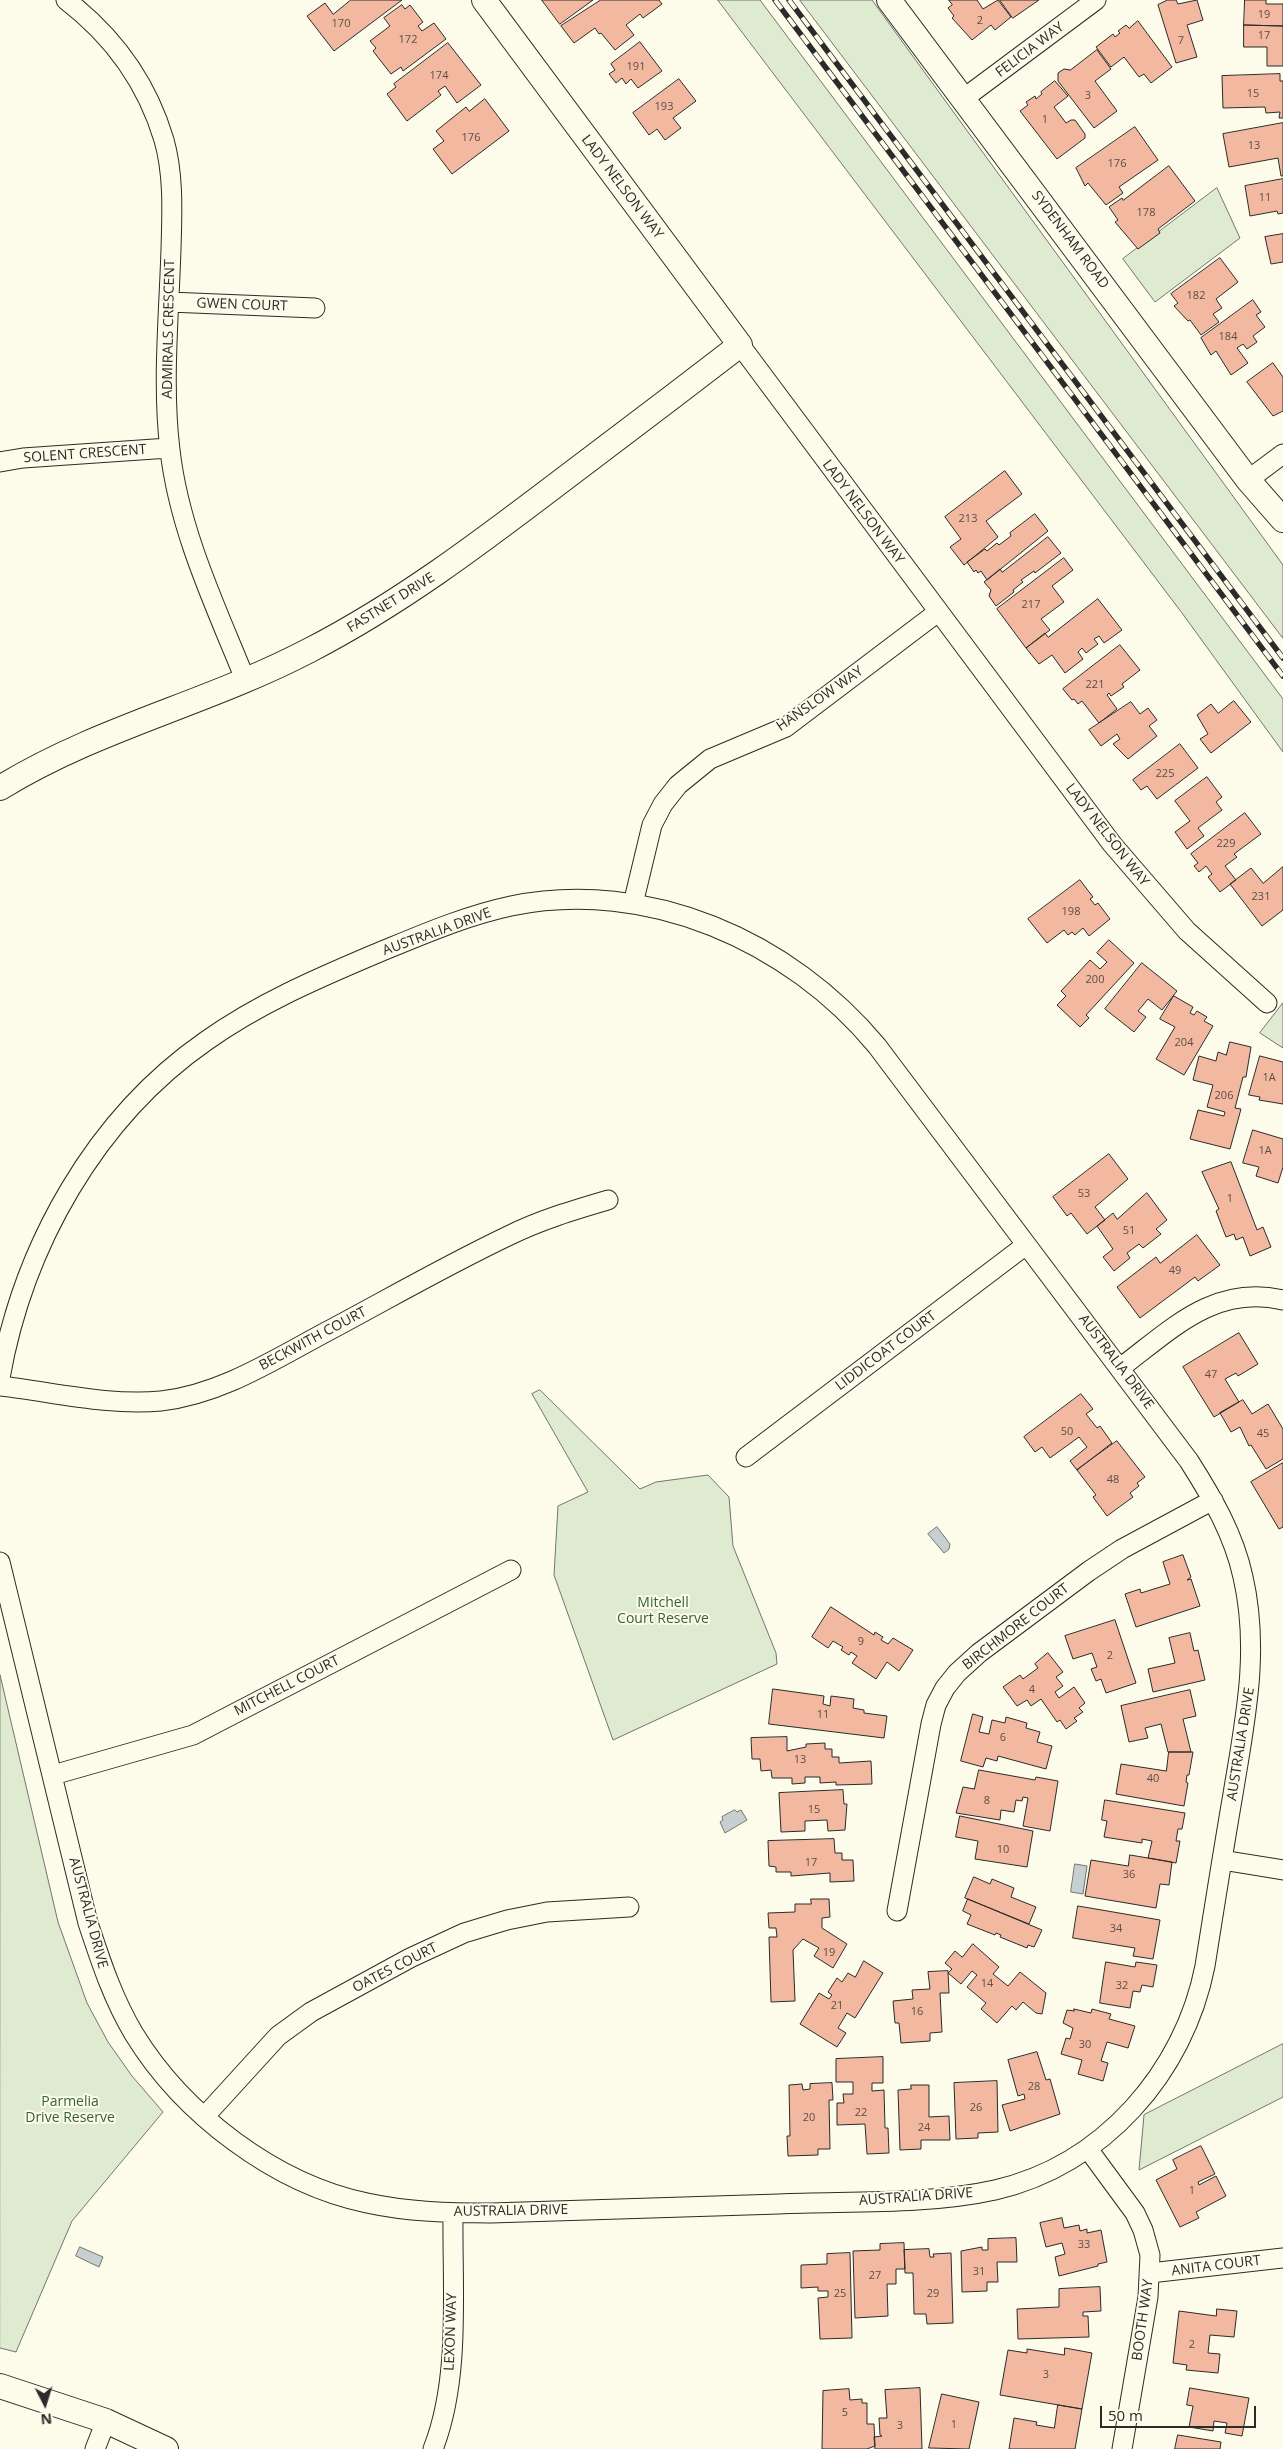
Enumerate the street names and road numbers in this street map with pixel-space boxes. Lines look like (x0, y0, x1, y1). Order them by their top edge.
street label: FELICIA WAY (993, 19, 1067, 81)
street label: LADY NELSON WAY (577, 132, 667, 242)
street label: SYDENHAM ROAD (1028, 188, 1112, 292)
street label: ADMIRALS CRESCENT (159, 259, 179, 399)
street label: GWEN COURT (196, 295, 288, 315)
street label: SOLENT CRESCENT (23, 441, 147, 467)
street label: LADY NELSON WAY (818, 457, 908, 567)
street label: FASTNET DRIVE (344, 569, 438, 637)
street label: HANSLOW WAY (774, 663, 866, 735)
street label: LADY NELSON WAY (1062, 780, 1152, 890)
street label: AUSTRALIA DRIVE (380, 905, 494, 959)
street label: BECKWITH COURT (257, 1304, 369, 1374)
street label: LIDDICOAT COURT (832, 1308, 940, 1394)
street label: AUSTRALIA DRIVE (1075, 1311, 1157, 1413)
street label: BIRCHMORE COURT (959, 1580, 1073, 1674)
street label: MITCHELL COURT (232, 1652, 342, 1720)
street label: AUSTRALIA DRIVE (1224, 1686, 1258, 1802)
street label: AUSTRALIA DRIVE (65, 1856, 111, 1970)
street label: OATES COURT (350, 1939, 440, 1997)
street label: AUSTRALIA DRIVE (858, 2185, 974, 2209)
street label: AUSTRALIA DRIVE (454, 2202, 568, 2220)
street label: ANITA COURT (1170, 2252, 1262, 2280)
street label: BOOTH WAY (1129, 2278, 1157, 2362)
street label: LEXON WAY (441, 2293, 461, 2371)

